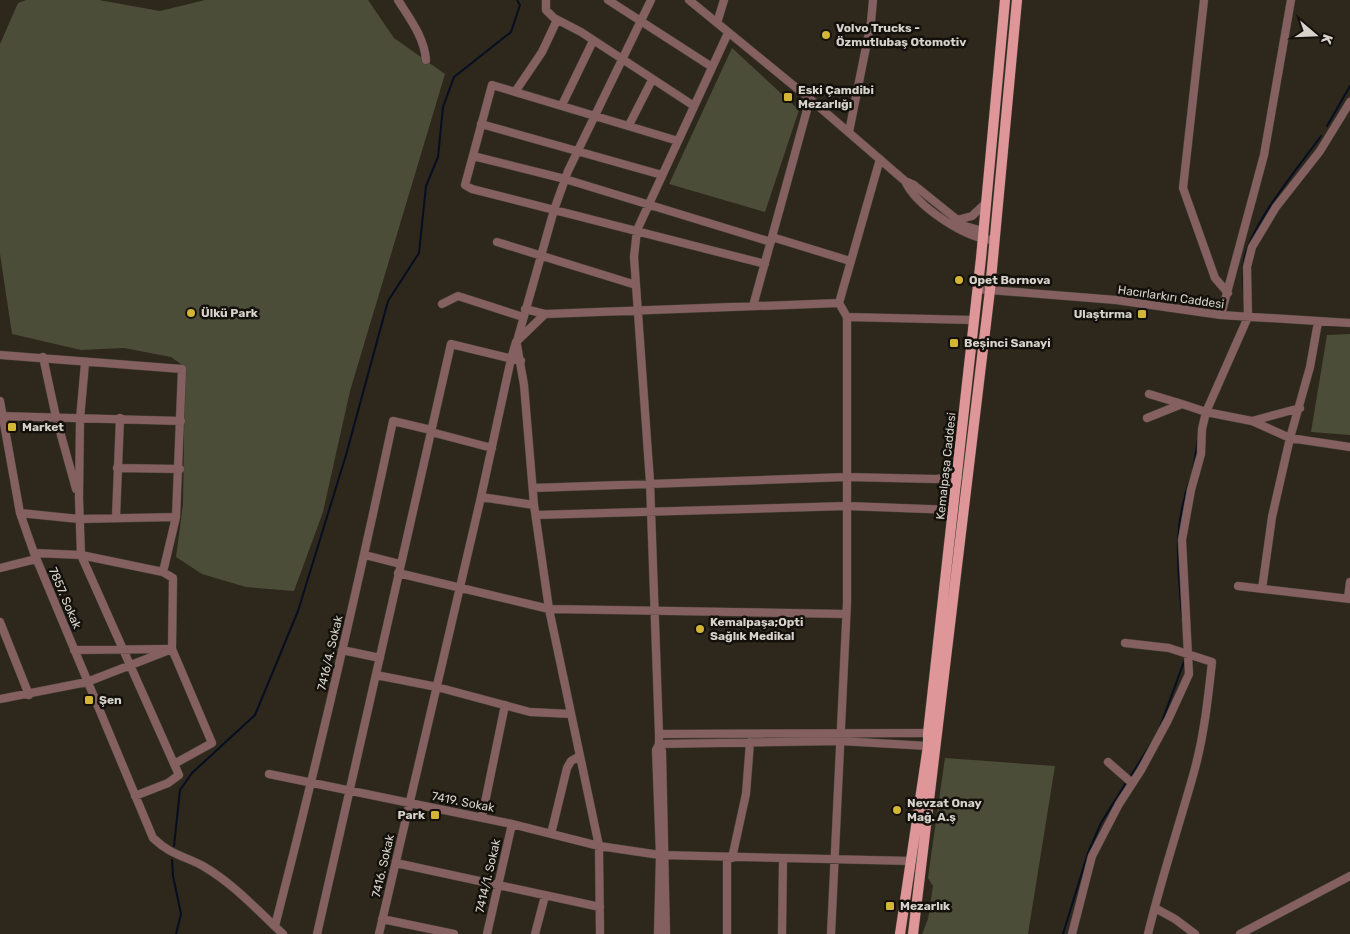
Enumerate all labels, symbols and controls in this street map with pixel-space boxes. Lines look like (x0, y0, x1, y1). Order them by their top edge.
north arrow (1290, 10, 1340, 60)
place label: Volvo Trucks - Özmutlubaş Otomotiv (836, 21, 966, 49)
marker: Volvo Trucks - Özmutlubaş Otomotiv (820, 29, 832, 41)
text: K (1317, 32, 1336, 47)
place label: Eski Çamdibi Mezarlığı (798, 83, 874, 111)
marker: Eski Çamdibi Mezarlığı (782, 91, 794, 103)
place label: Opet Bornova (969, 273, 1050, 287)
marker: Opet Bornova (953, 274, 965, 286)
street label: Hacırlarkırı Caddesi (1117, 283, 1225, 311)
place label: Ülkü Park (201, 306, 258, 320)
marker: Ülkü Park (185, 307, 197, 319)
place label: Ulaştırma (1074, 307, 1132, 321)
marker: Ulaştırma (1136, 308, 1148, 320)
place label: Beşinci Sanayi (964, 336, 1051, 350)
marker: Beşinci Sanayi (948, 337, 960, 349)
street label: Kemalpaşa Caddesi (933, 412, 959, 520)
place label: Market (22, 420, 64, 434)
marker: Market (6, 421, 18, 433)
street label: 7857. Sokak (46, 565, 85, 632)
street label: 7416/4. Sokak (315, 613, 346, 692)
place label: Kemalpaşa;Opti Sağlık Medikal (710, 615, 803, 643)
marker: Kemalpaşa;Opti Sağlık Medikal (694, 623, 706, 635)
place label: Şen (99, 693, 122, 707)
marker: Şen (83, 694, 95, 706)
street label: 7419. Sokak (430, 789, 496, 815)
place label: Nevzat Onay Mağ. A.ş (907, 796, 982, 824)
marker: Nevzat Onay Mağ. A.ş (891, 804, 903, 816)
place label: Park (397, 808, 425, 822)
marker: Park (429, 809, 441, 821)
street label: 7416. Sokak (369, 832, 397, 899)
street label: 7414/1. Sokak (473, 837, 504, 914)
place label: Mezarlık (900, 899, 950, 913)
marker: Mezarlık (884, 900, 896, 912)

